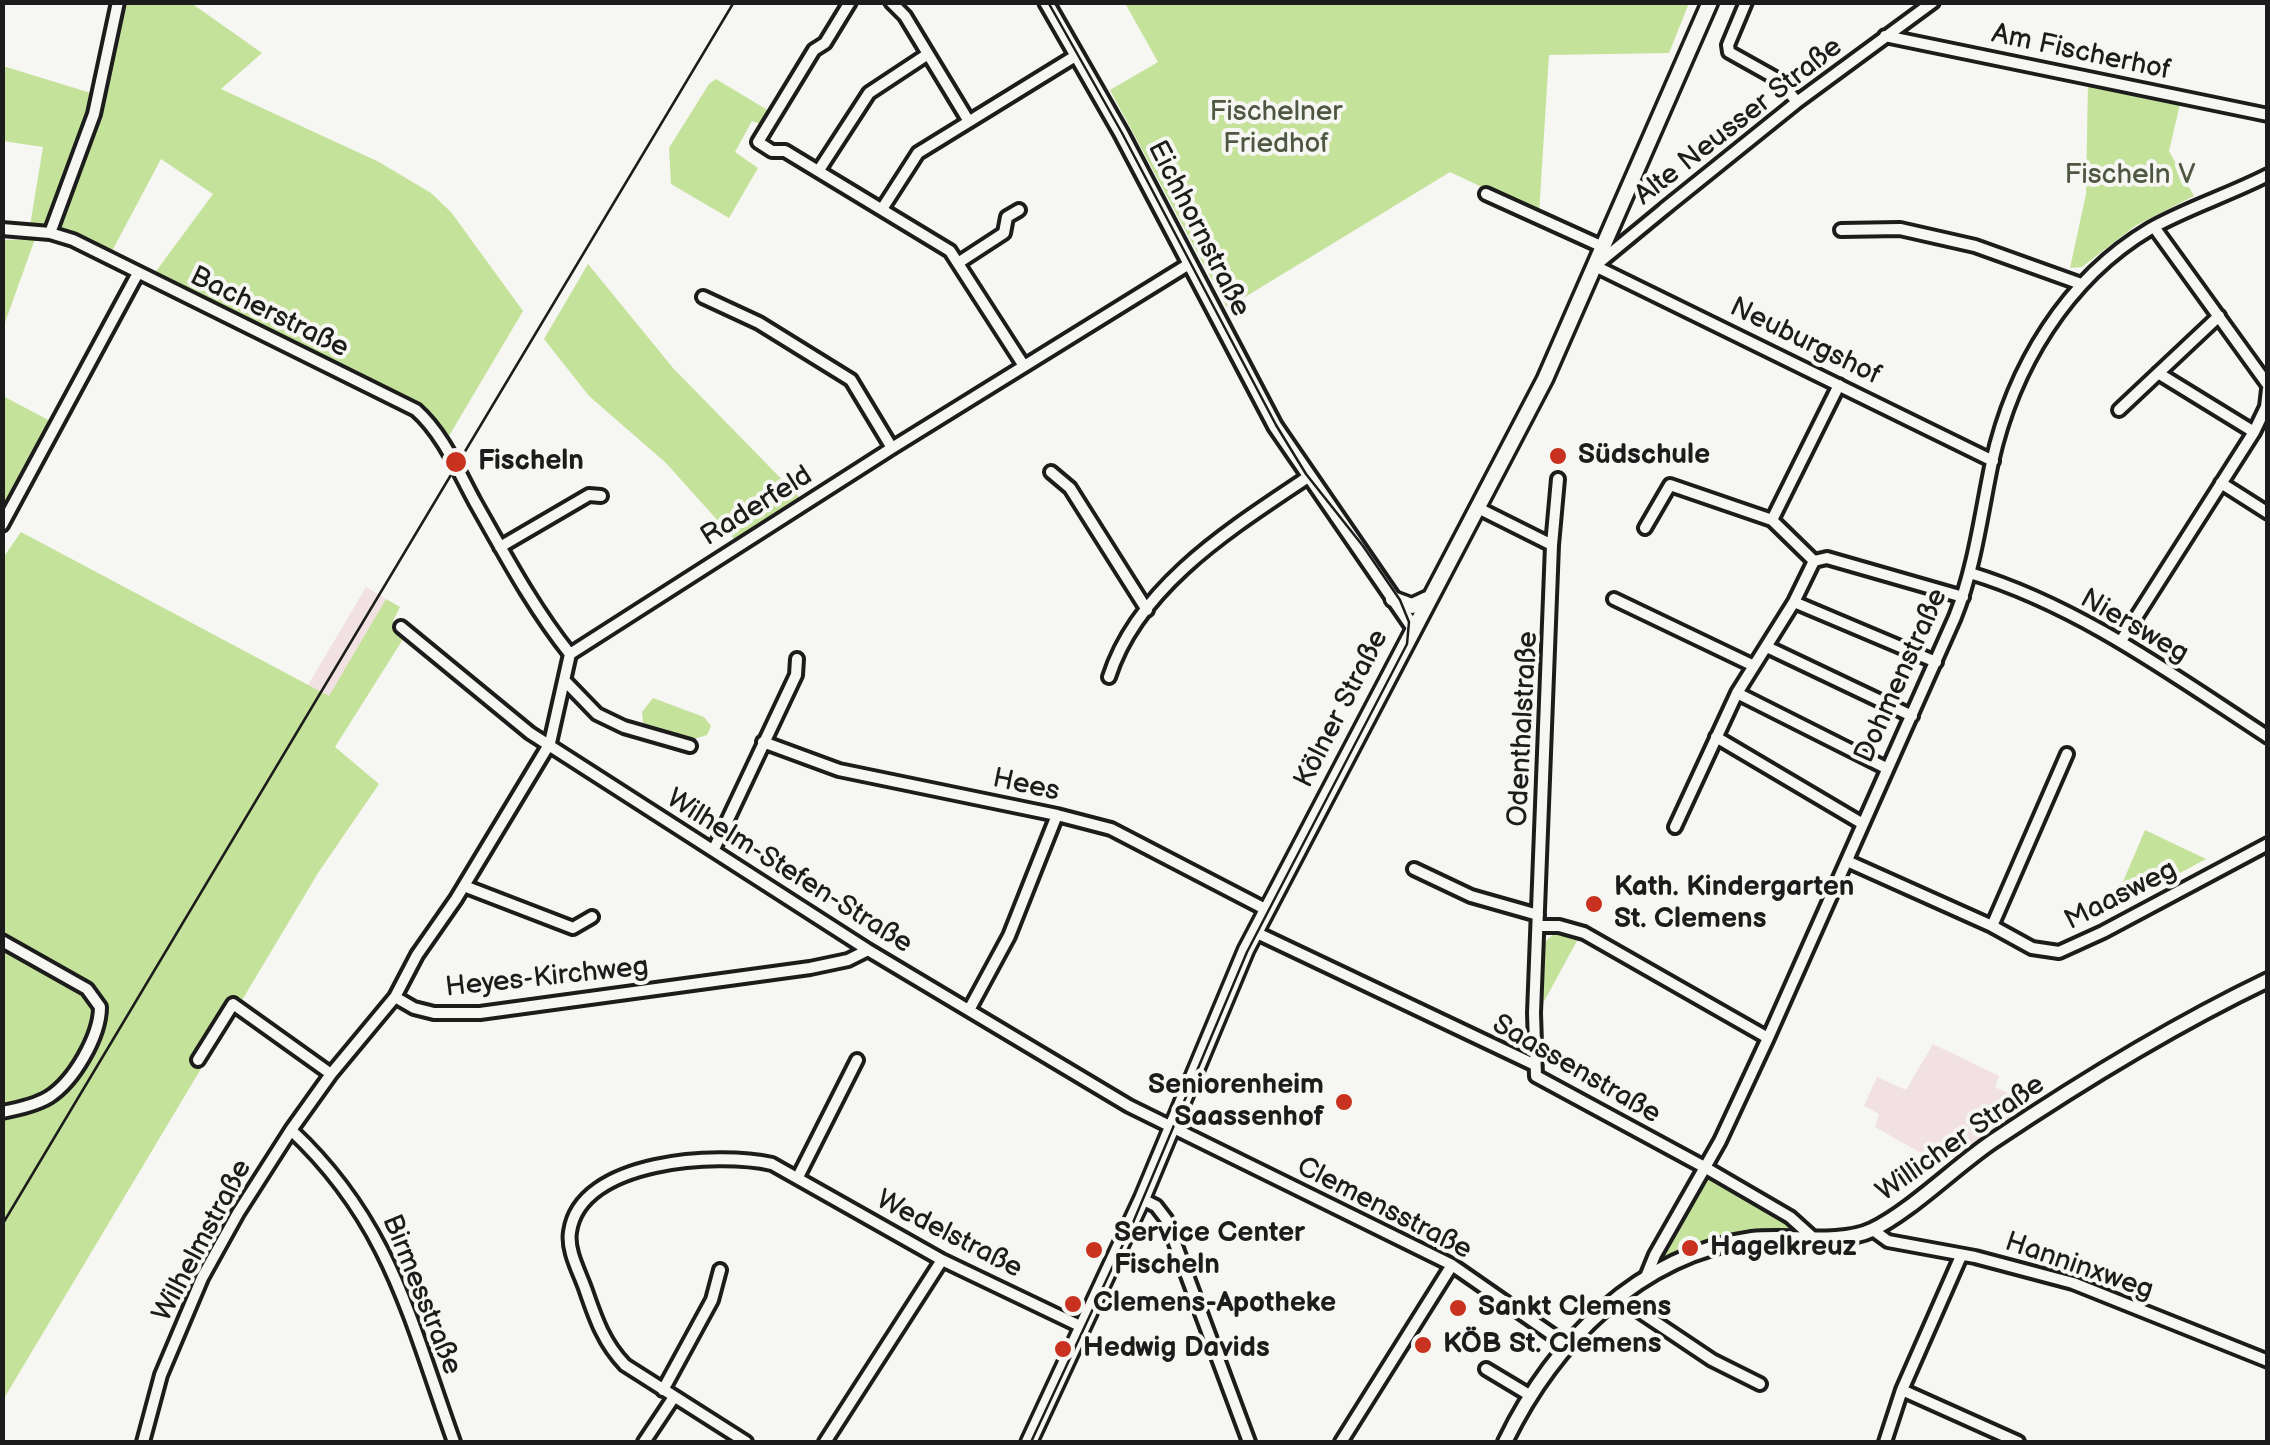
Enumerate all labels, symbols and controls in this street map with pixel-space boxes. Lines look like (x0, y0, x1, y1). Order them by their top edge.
street label: Am Fischerhof (1989, 18, 2173, 88)
street label: Alte Neusser Straße (1629, 31, 1849, 213)
park label: Fischelner Friedhof (1210, 96, 1342, 162)
street label: Eichhornstraße (1139, 136, 1257, 322)
park label: Fischeln V (2065, 159, 2195, 193)
street label: Bacherstraße (184, 260, 354, 366)
street label: Neuburgshof (1724, 291, 1886, 393)
place label: Südschule (1578, 439, 1710, 473)
place label: Fischeln (478, 445, 584, 479)
marker: Südschule (1547, 445, 1569, 467)
marker: Fischeln (443, 449, 469, 475)
street label: Raderfeld (695, 460, 819, 554)
street label: Niersweg (2074, 583, 2194, 671)
street label: Dohmenstraße (1849, 584, 1955, 768)
street label: Kölner Straße (1288, 624, 1396, 794)
street label: Odenthalstraße (1502, 630, 1546, 828)
street label: Hees (989, 763, 1063, 809)
street label: Wilhelm-Stefen-Straße (660, 783, 918, 961)
street label: Maasweg (2059, 854, 2183, 938)
place label: Kath. Kindergarten St. Clemens (1614, 871, 1854, 937)
marker: Kath. Kindergarten St. Clemens (1583, 893, 1605, 915)
street label: Heyes-Kirchweg (444, 951, 650, 1005)
street label: Saassenstraße (1486, 1008, 1666, 1132)
place label: Seniorenheim Saassenhof (1148, 1069, 1324, 1135)
street label: Willicher Straße (1870, 1069, 2052, 1209)
marker: Seniorenheim Saassenhof (1333, 1091, 1355, 1113)
street label: Clemensstraße (1291, 1150, 1477, 1268)
street label: Wilhelmstraße (146, 1154, 260, 1328)
street label: Wedelstraße (870, 1184, 1028, 1286)
street label: Birmesstraße (374, 1210, 468, 1380)
place label: Service Center Fischeln (1114, 1217, 1305, 1283)
street label: Hanninxweg (2000, 1226, 2158, 1308)
place label: Hagelkreuz (1710, 1231, 1856, 1265)
marker: Hagelkreuz (1679, 1237, 1701, 1259)
marker: Service Center Fischeln (1083, 1239, 1105, 1261)
place label: Clemens-Apotheke (1093, 1287, 1336, 1321)
place label: Sankt Clemens (1478, 1291, 1671, 1325)
marker: Clemens-Apotheke (1062, 1293, 1084, 1315)
marker: Sankt Clemens (1447, 1297, 1469, 1319)
place label: KÖB St. Clemens (1443, 1328, 1661, 1362)
place label: Hedwig Davids (1083, 1332, 1270, 1366)
marker: KÖB St. Clemens (1412, 1334, 1434, 1356)
marker: Hedwig Davids (1052, 1338, 1074, 1360)

